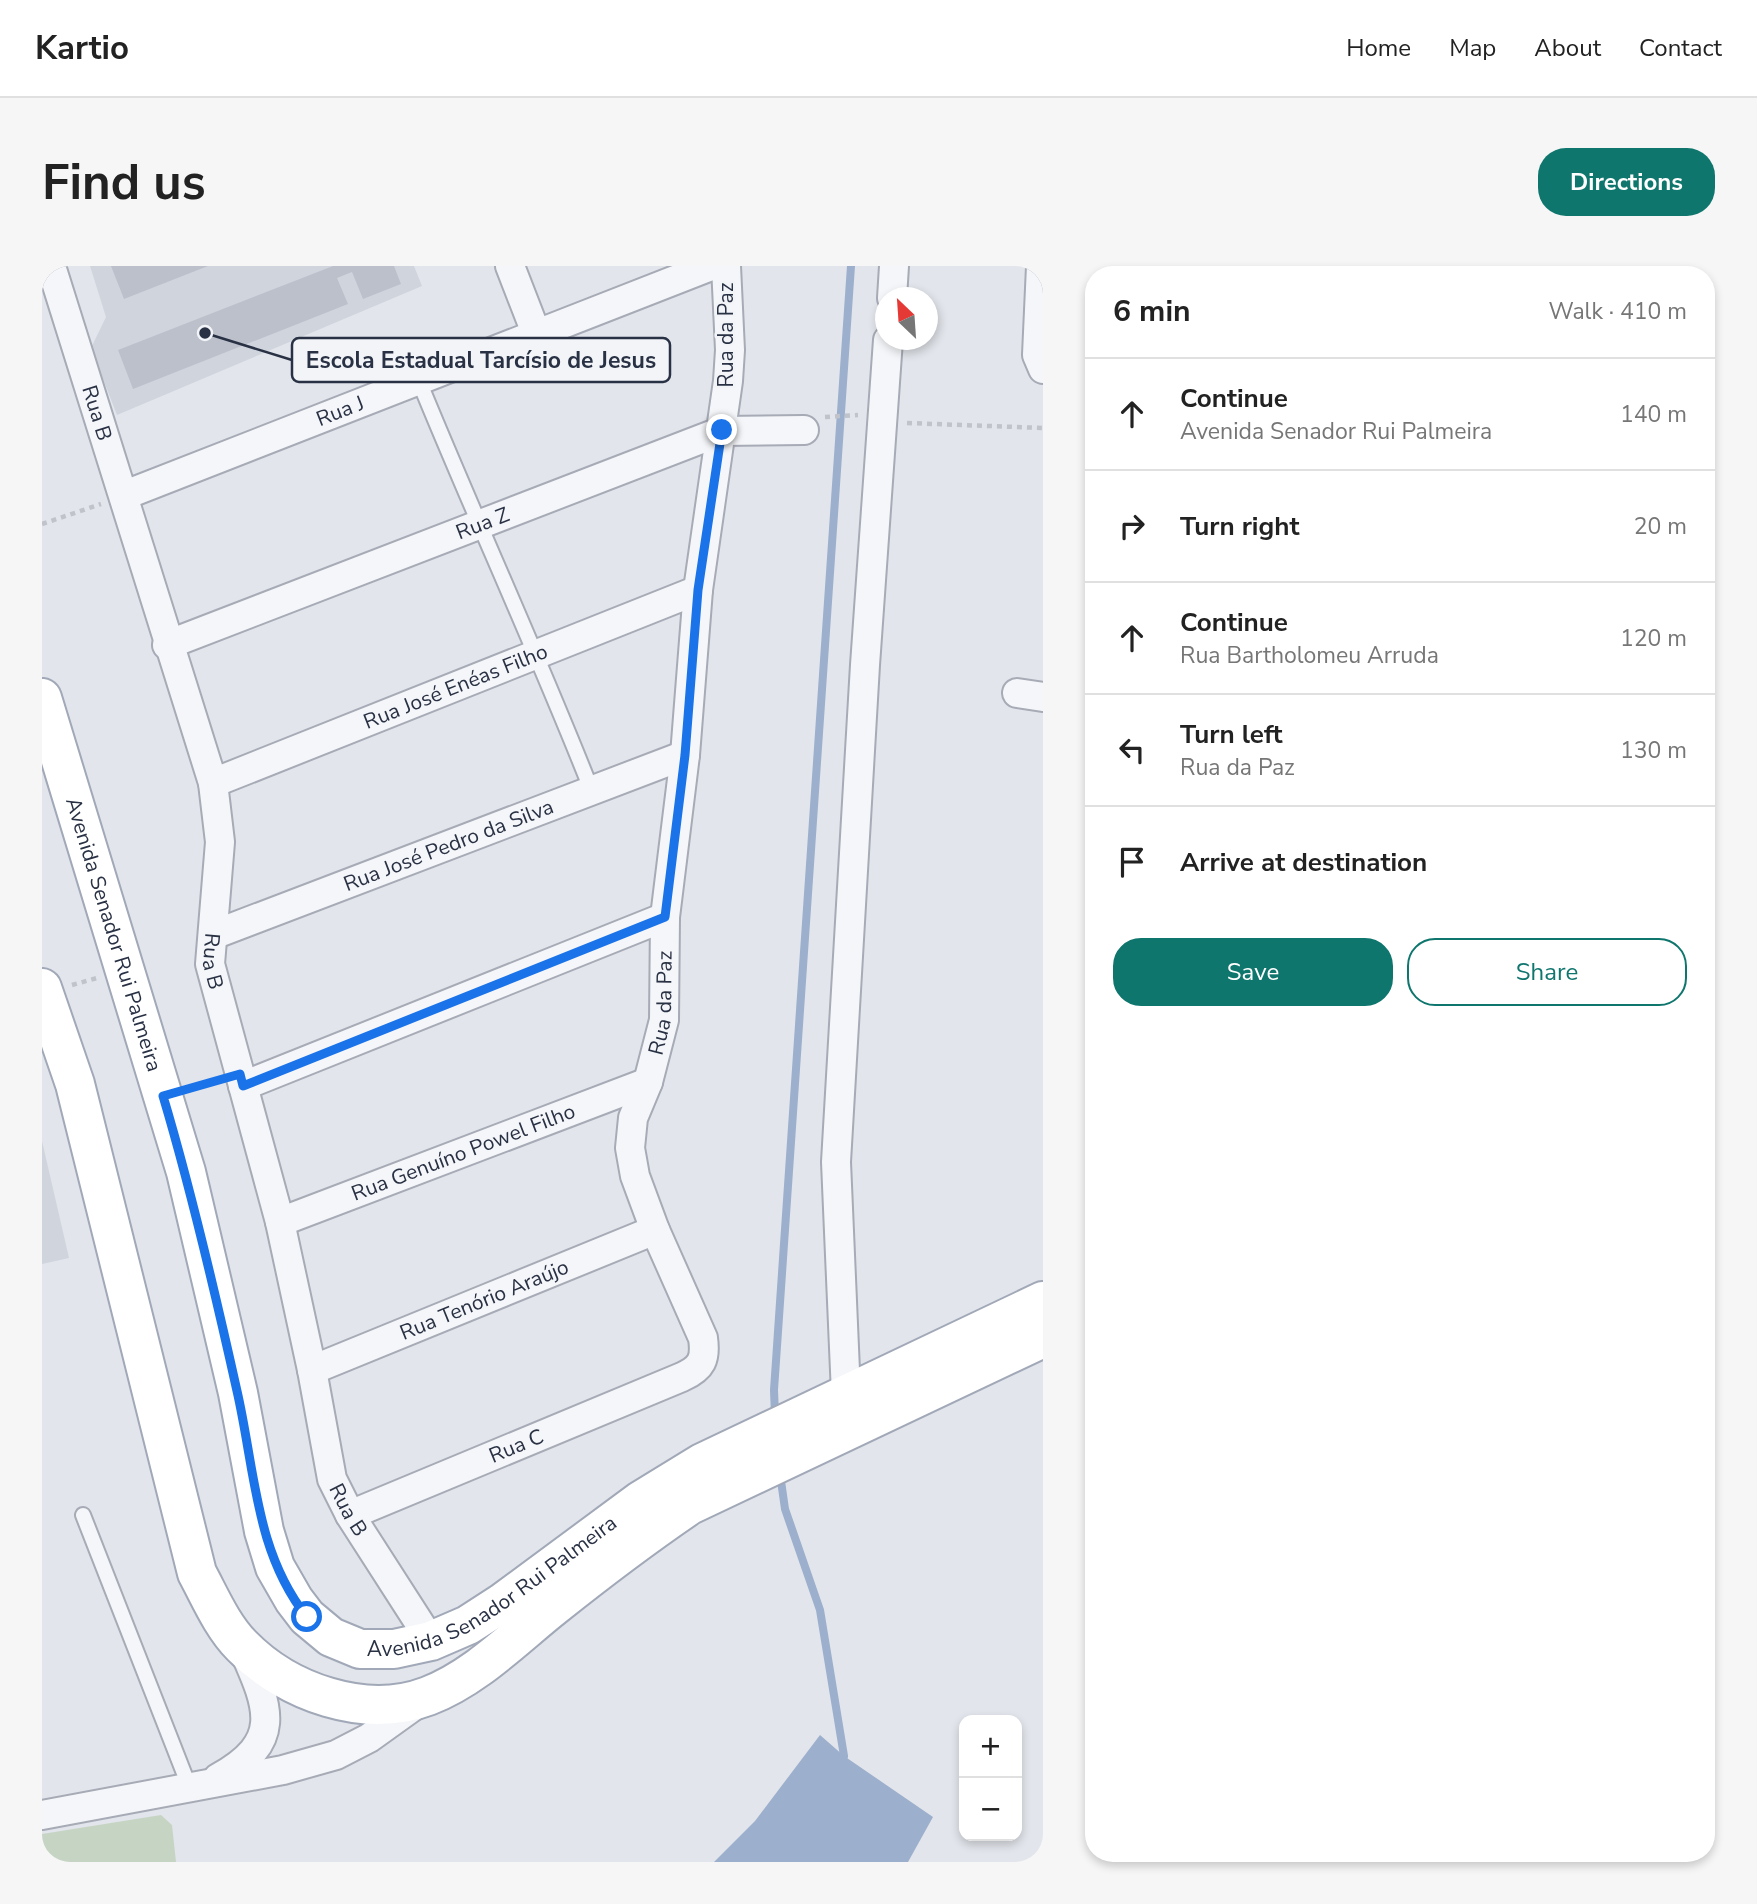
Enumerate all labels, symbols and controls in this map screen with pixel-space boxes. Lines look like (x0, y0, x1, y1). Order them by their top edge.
text: Kartio (35, 26, 129, 71)
text: Home (1346, 32, 1411, 64)
text: Map (1449, 32, 1496, 64)
text: About (1534, 32, 1601, 64)
text: Contact (1639, 32, 1722, 64)
button: Directions (1538, 148, 1715, 216)
text: Find us (42, 149, 206, 216)
street label: Rua da Paz (712, 282, 740, 387)
north arrow (875, 287, 938, 350)
text: 6 min (1113, 291, 1191, 332)
text: Walk · 410 m (1548, 296, 1687, 327)
callout: Escola Estadual Tarcísio de Jesus (292, 338, 670, 382)
text: Escola Estadual Tarcísio de Jesus (306, 345, 656, 376)
text: Continue (1180, 381, 1288, 416)
street label: Rua B (75, 382, 119, 444)
street label: Rua J (312, 389, 368, 433)
icon: ahead (1113, 395, 1151, 433)
text: 140 m (1620, 399, 1687, 430)
route end (706, 414, 737, 445)
text: Avenida Senador Rui Palmeira (1180, 416, 1492, 447)
street label: Rua Z (452, 500, 513, 546)
icon: right (1113, 507, 1151, 545)
text: Turn right (1180, 509, 1299, 544)
text: 20 m (1634, 511, 1687, 542)
text: Continue (1180, 605, 1288, 640)
icon: ahead (1113, 619, 1151, 657)
text: 120 m (1620, 623, 1687, 654)
street label: Rua José Enéas Filho (359, 637, 552, 736)
text: Rua Bartholomeu Arruda (1180, 640, 1439, 671)
text: Turn left (1180, 717, 1283, 752)
icon: left (1113, 731, 1151, 769)
text: 130 m (1620, 735, 1687, 766)
text: Rua da Paz (1180, 752, 1295, 783)
street label: Rua José Pedro da Silva (339, 792, 557, 898)
street label: Avenida Senador Rui Palmeira (59, 794, 169, 1075)
icon: arrive (1113, 843, 1151, 881)
text: Arrive at destination (1180, 845, 1427, 880)
street label: Rua B (195, 932, 230, 992)
button: Save (1113, 938, 1393, 1006)
button: Share (1407, 938, 1687, 1006)
street label: Rua da Paz (642, 950, 679, 1058)
street label: Rua Genuíno Powel Filho (347, 1097, 579, 1208)
street label: Rua Tenório Araújo (396, 1253, 573, 1347)
street label: Rua C (485, 1422, 548, 1470)
street label: Rua B (322, 1479, 374, 1542)
street label: Avenida Senador Rui Palmeira (367, 1509, 622, 1663)
route start (291, 1601, 322, 1632)
map controls (959, 1715, 1022, 1841)
button: + (959, 1715, 1022, 1778)
button: − (959, 1778, 1022, 1841)

